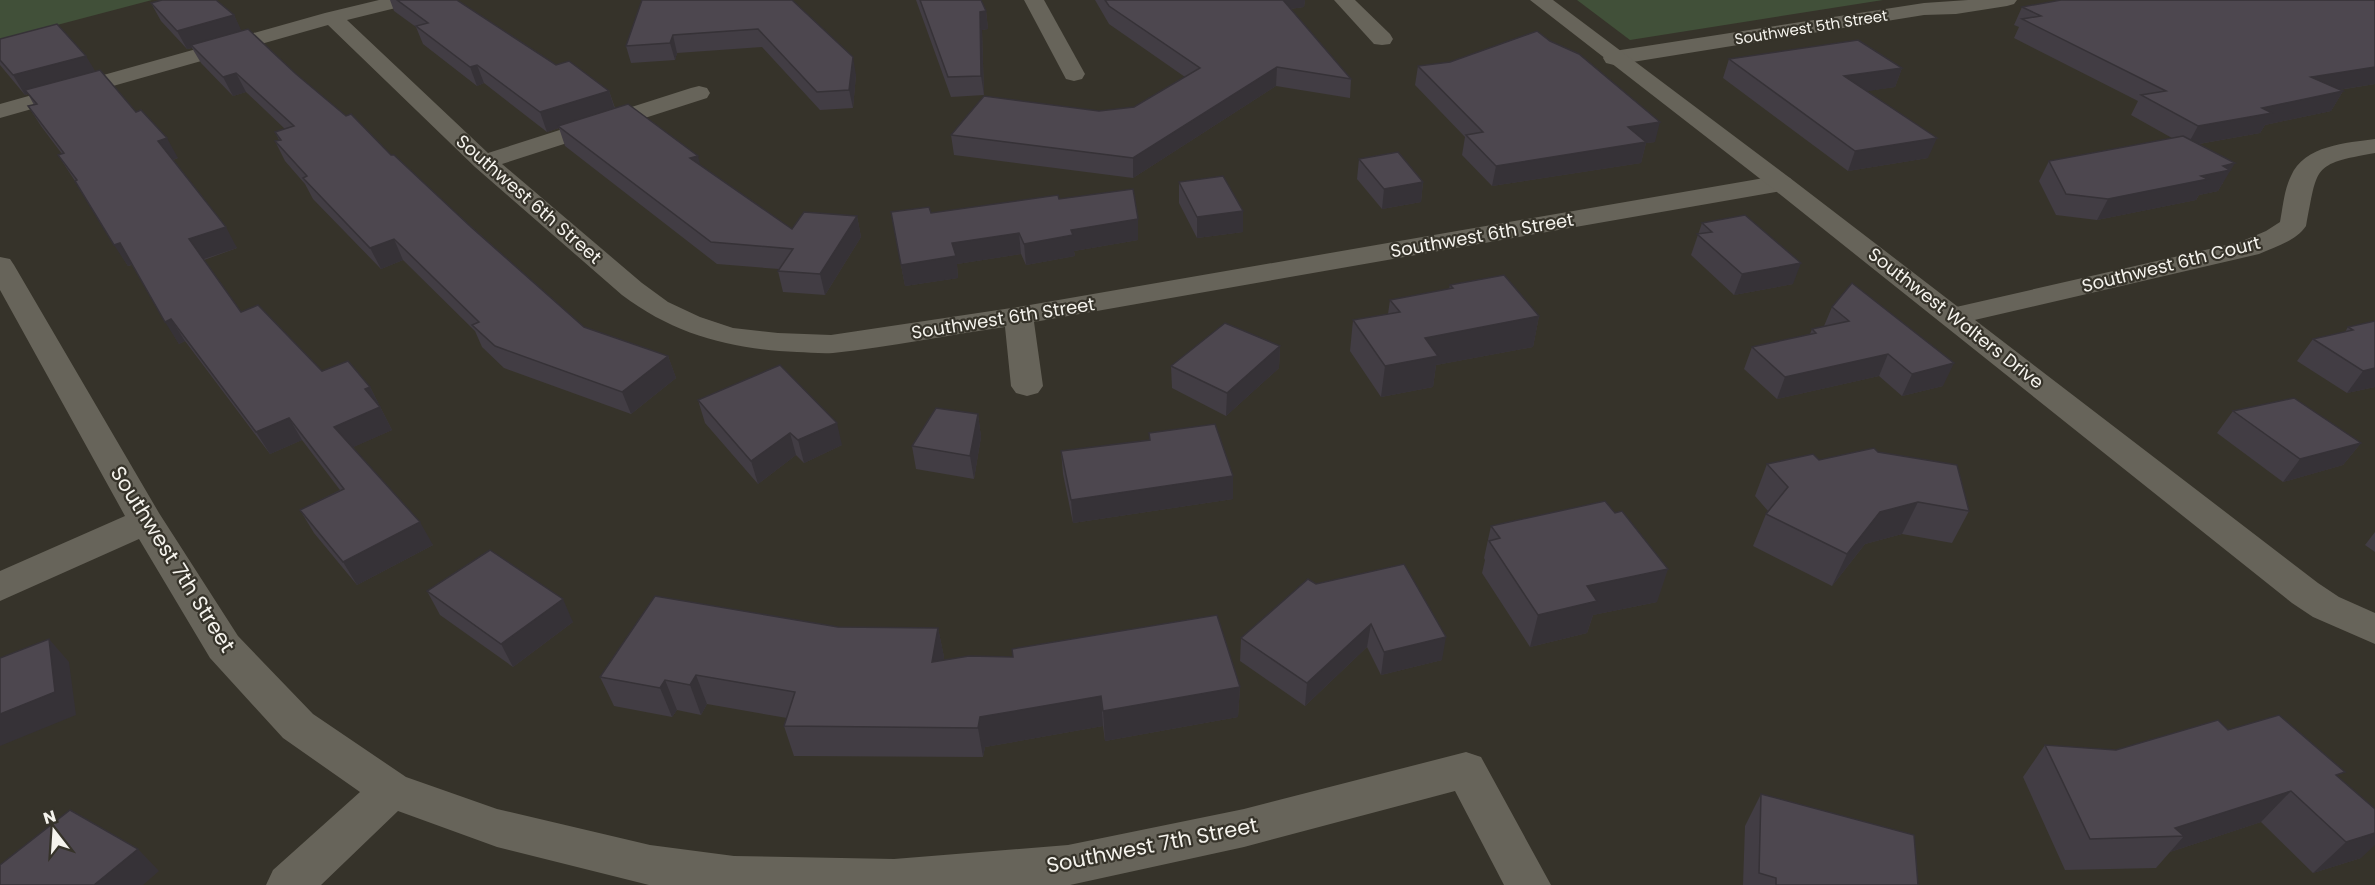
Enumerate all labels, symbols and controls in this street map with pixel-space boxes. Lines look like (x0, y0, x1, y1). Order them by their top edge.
street label: Southwest 5th Street (1733, 5, 1889, 49)
street label: Southwest 6th Street (451, 129, 607, 269)
street label: Southwest 6th Street (1389, 207, 1575, 263)
street label: Southwest 6th Court (2079, 230, 2263, 298)
street label: Southwest Walters Drive (1863, 242, 2049, 394)
street label: Southwest 6th Street (909, 291, 1097, 345)
street label: Southwest 7th Street (104, 460, 242, 658)
north arrow (24, 801, 84, 861)
text: N (41, 804, 59, 830)
street label: Southwest 7th Street (1044, 810, 1260, 880)

